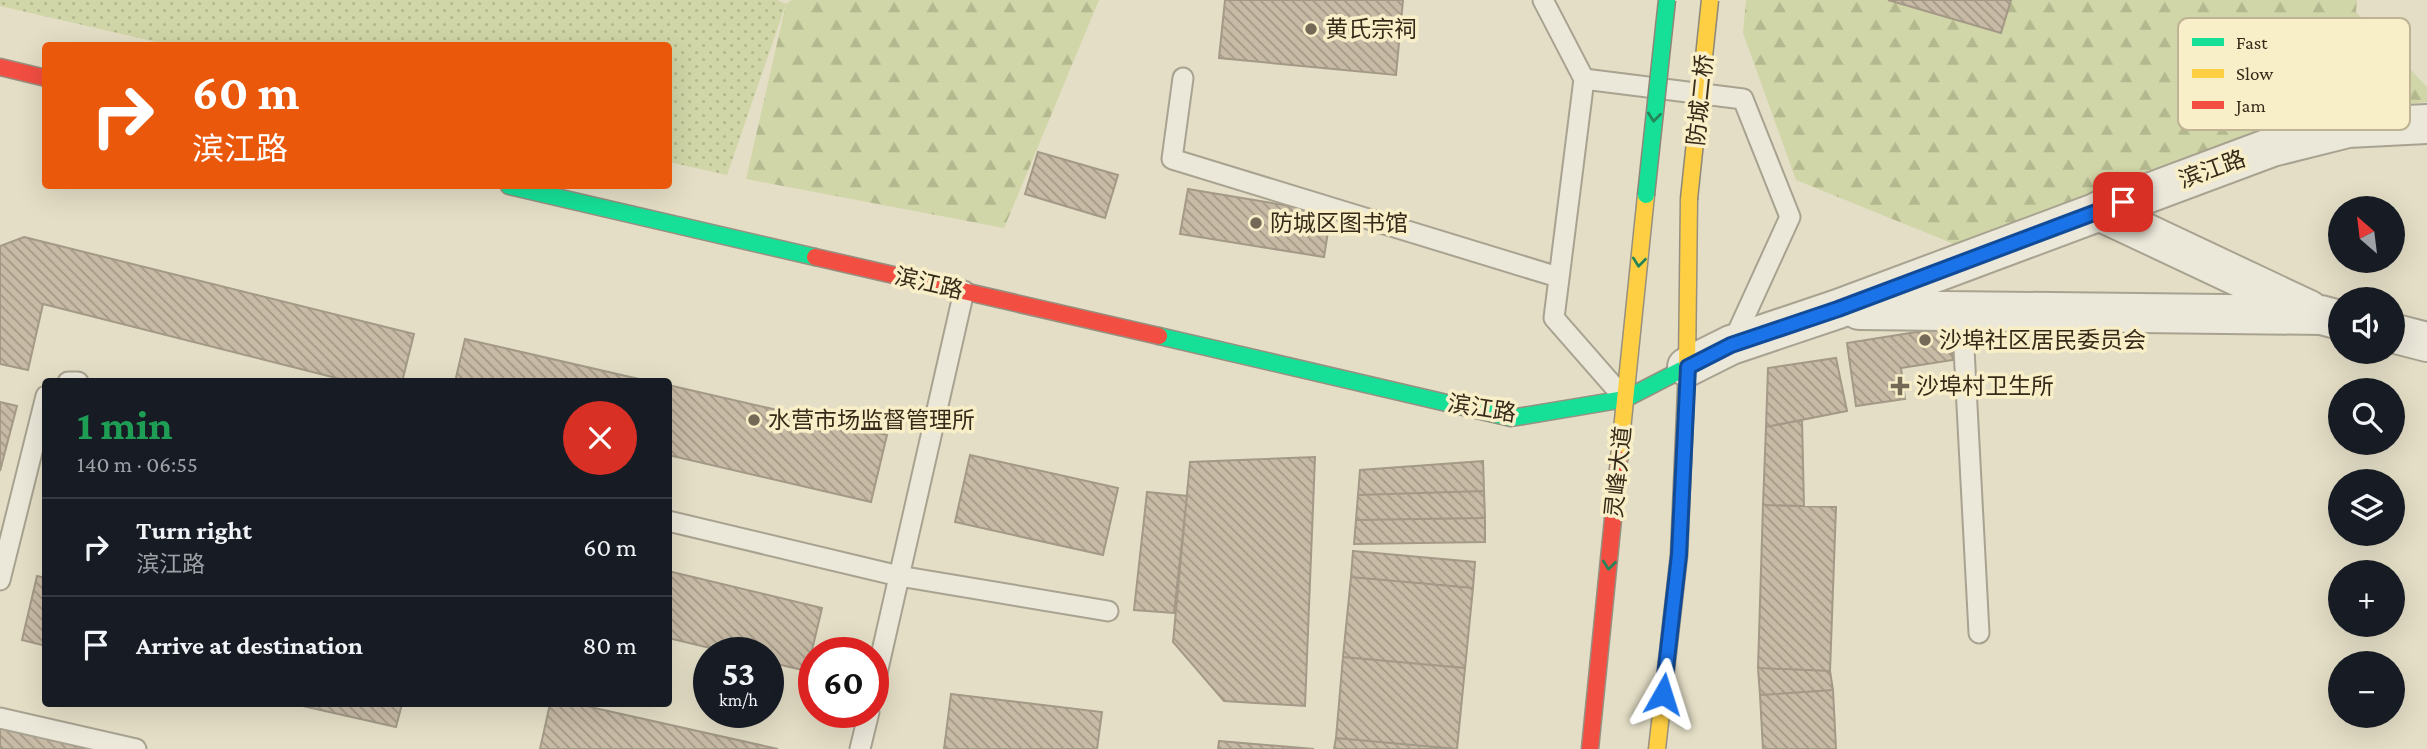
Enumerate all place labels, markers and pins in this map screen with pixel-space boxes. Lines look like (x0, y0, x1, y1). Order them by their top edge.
place label: 黄氏宗祠 (1325, 16, 1417, 42)
marker: 黄氏宗祠 (1303, 21, 1319, 37)
pin (2093, 172, 2153, 232)
place label: 防城区图书馆 (1270, 210, 1408, 236)
marker: 防城区图书馆 (1248, 215, 1264, 231)
place label: 沙埠社区居民委员会 (1939, 327, 2146, 353)
marker: 沙埠社区居民委员会 (1917, 332, 1933, 348)
place label: 沙埠村卫生所 (1916, 373, 2054, 399)
marker: 沙埠村卫生所 (1890, 376, 1910, 396)
place label: 水营市场监督管理所 (768, 407, 975, 433)
marker: 水营市场监督管理所 (746, 412, 762, 428)

